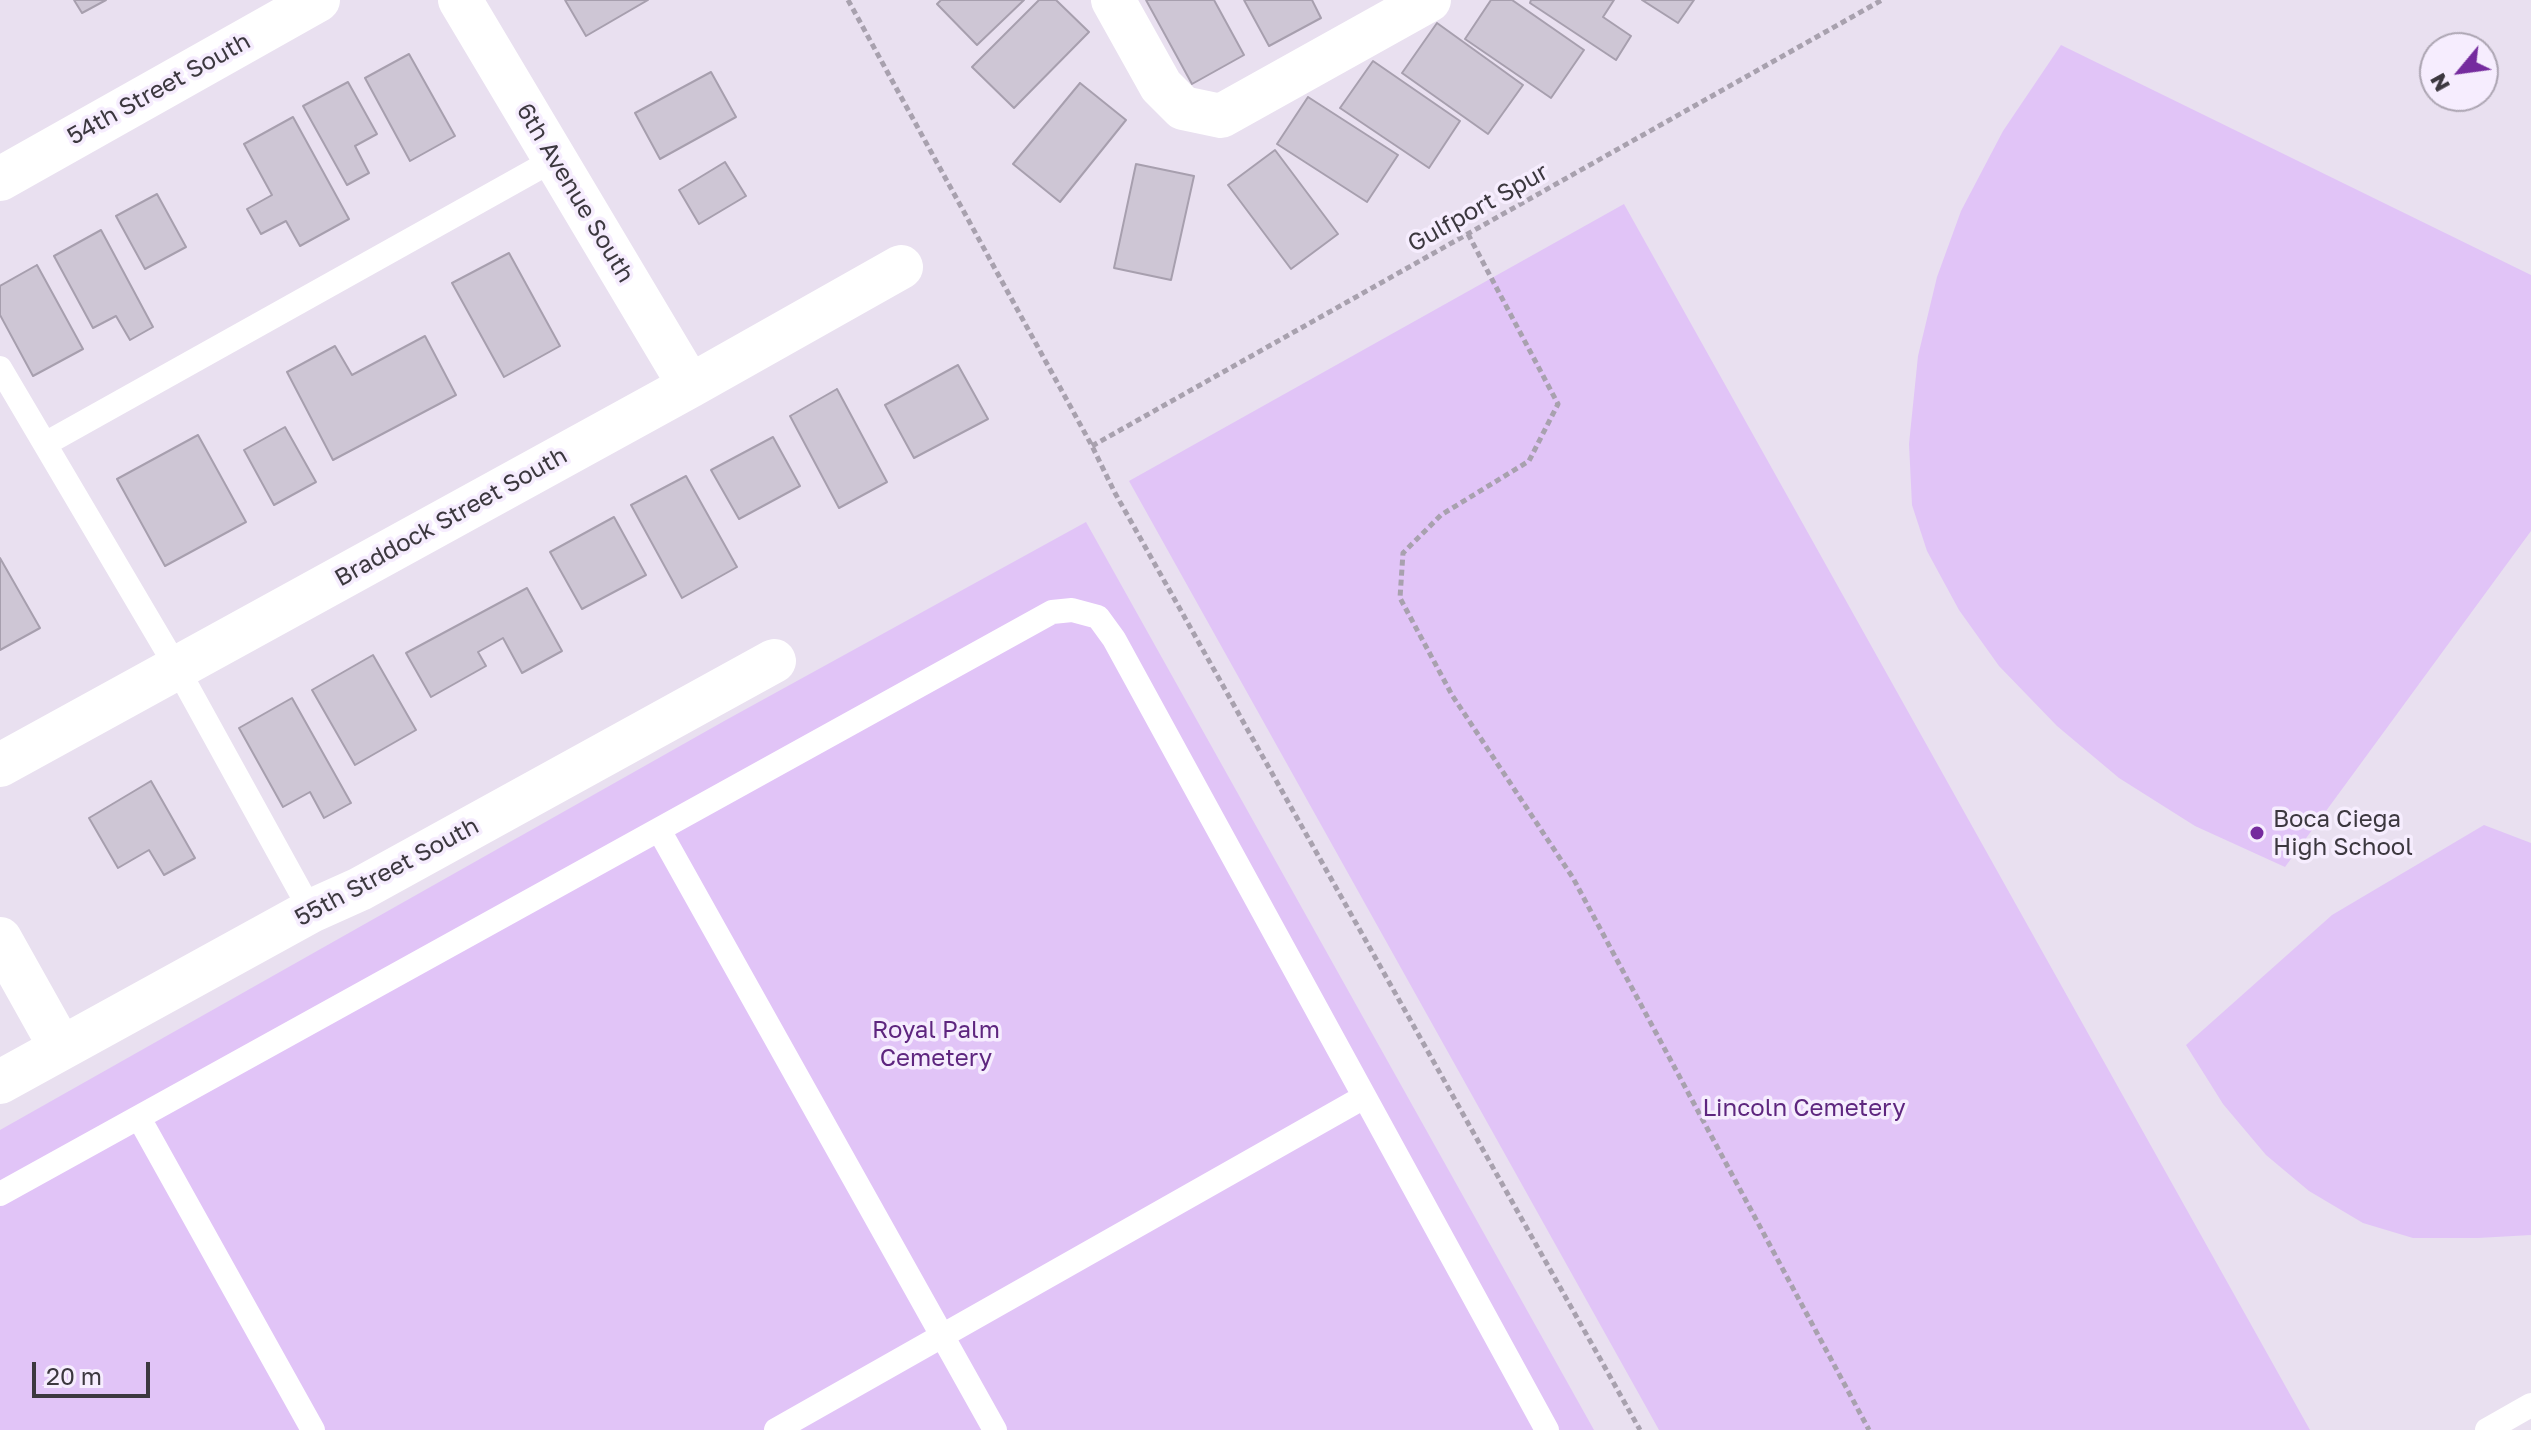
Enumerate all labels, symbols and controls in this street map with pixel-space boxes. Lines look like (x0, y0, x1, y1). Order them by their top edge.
street label: 54th Street South (63, 27, 255, 151)
north arrow (2419, 32, 2499, 112)
text: N (2423, 69, 2455, 97)
street label: 6th Avenue South (510, 98, 640, 288)
street label: Gulfport Spur (1403, 158, 1553, 258)
street label: Braddock Street South (330, 441, 572, 593)
place label: Boca Ciega High School (2273, 805, 2413, 861)
street label: 55th Street South (290, 811, 484, 933)
marker: Boca Ciega High School (2248, 824, 2266, 842)
park label: Royal Palm Cemetery (872, 1016, 1000, 1072)
park label: Lincoln Cemetery (1702, 1094, 1906, 1122)
scale bar (36, 1346, 154, 1396)
text: 20 m (46, 1361, 102, 1390)

